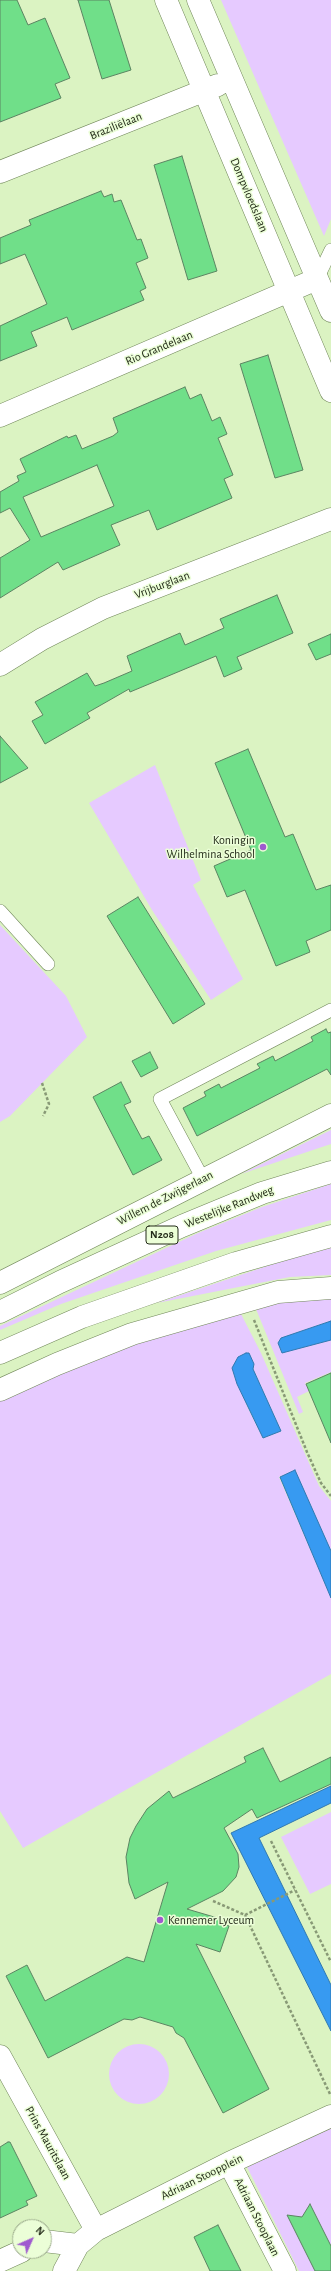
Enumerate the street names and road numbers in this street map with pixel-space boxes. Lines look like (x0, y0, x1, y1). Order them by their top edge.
street label: Braziliëlaan (88, 109, 144, 143)
street label: Dompvloedslaan (227, 156, 271, 234)
street label: Rio Grandelaan (123, 327, 195, 369)
street label: Vrijburglaan (132, 568, 192, 602)
street label: Willem de Zwijgerlaan (114, 1168, 216, 1228)
street label: Westelijke Randweg (182, 1183, 276, 1231)
road number: N208 (146, 1226, 178, 1244)
street label: Prins Mauritslaan (22, 2104, 74, 2182)
street label: Adriaan Stoopplein (159, 2151, 245, 2203)
street label: Adriaan Stooplaan (231, 2175, 283, 2259)

